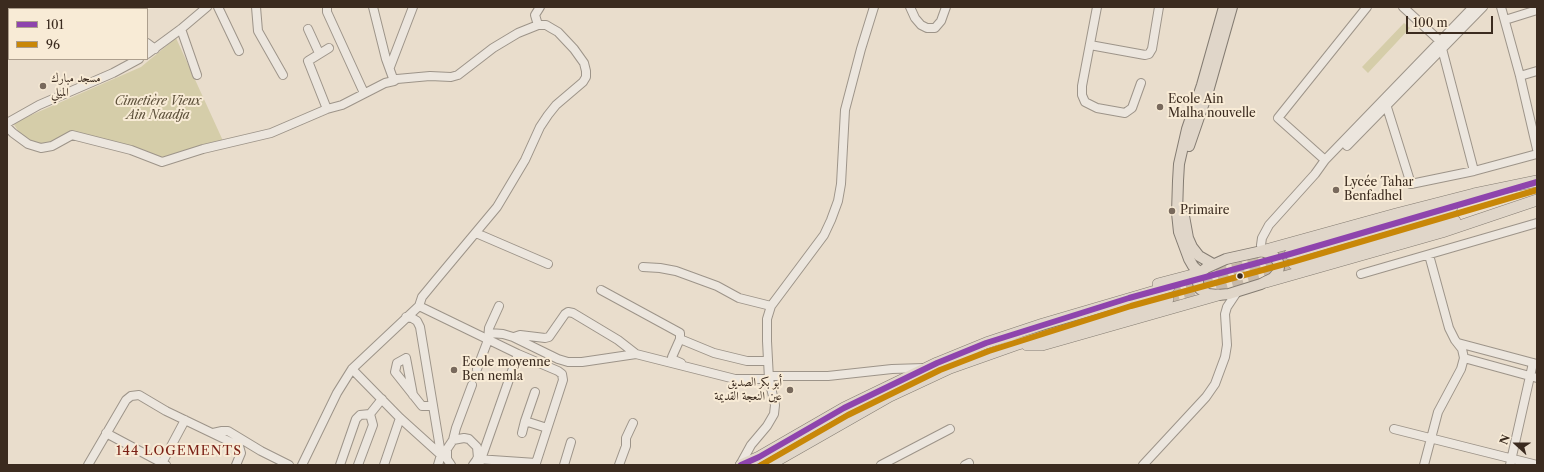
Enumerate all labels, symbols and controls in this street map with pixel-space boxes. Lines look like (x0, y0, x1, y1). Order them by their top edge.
legend (8, 8, 148, 60)
scale bar (1408, 8, 1495, 34)
text: 100 m (1413, 15, 1448, 30)
text: 101 (46, 17, 64, 32)
text: 96 (46, 37, 60, 52)
place label: مسجد مبارك الميلي (51, 72, 101, 100)
marker: مسجد مبارك الميلي (38, 81, 48, 91)
place label: Ecole Ain Malha nouvelle (1168, 93, 1256, 121)
park label: Cimetière Vieux Ain Naadja (115, 95, 201, 123)
marker: Ecole Ain Malha nouvelle (1155, 102, 1165, 112)
place label: Lycée Tahar Benfadhel (1344, 176, 1414, 204)
marker: Lycée Tahar Benfadhel (1331, 185, 1341, 195)
place label: Primaire (1180, 204, 1229, 218)
marker: Primaire (1167, 206, 1177, 216)
unlabelled marker (1235, 271, 1245, 281)
place label: Ecole moyenne Ben nemla (462, 356, 550, 384)
marker: Ecole moyenne Ben nemla (449, 365, 459, 375)
place label: أبو بكر الصديق عين النعجة القديمة (714, 376, 782, 404)
marker: أبو بكر الصديق عين النعجة القديمة (785, 385, 795, 395)
north arrow (1496, 424, 1536, 464)
text: N (1497, 433, 1513, 447)
district label: 144 LOGEMENTS (116, 443, 242, 459)

